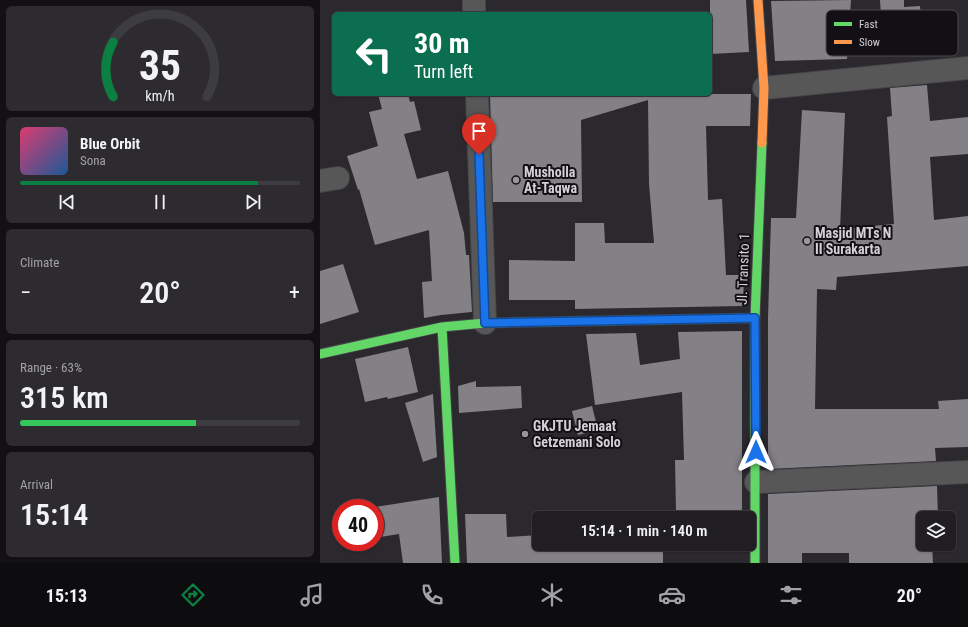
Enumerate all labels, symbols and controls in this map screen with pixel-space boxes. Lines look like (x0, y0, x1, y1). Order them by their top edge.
legend (826, 10, 958, 56)
text: Fast (859, 18, 878, 31)
text: 30 m (414, 27, 470, 60)
icon: left (348, 28, 400, 80)
text: Slow (859, 36, 880, 49)
text: 35 (139, 41, 181, 90)
text: Turn left (414, 61, 473, 82)
text: km/h (145, 87, 175, 103)
pin (462, 114, 496, 155)
icon: arrive (468, 120, 490, 142)
text: Blue Orbit (80, 135, 140, 153)
text: Sona (80, 153, 106, 168)
place label: Musholla At-Taqwa (524, 164, 577, 196)
marker: Musholla At-Taqwa (511, 175, 521, 185)
icon: previous (56, 191, 78, 213)
icon: pause (149, 191, 171, 213)
icon: next (242, 191, 264, 213)
place label: Masjid MTs N II Surakarta (815, 225, 891, 257)
street label: Jl. Transito 1 (734, 233, 752, 305)
marker: Masjid MTs N II Surakarta (802, 236, 812, 246)
text: Climate (20, 255, 59, 270)
text: 20° (139, 275, 181, 310)
text: − (20, 280, 31, 305)
text: + (289, 280, 300, 305)
text: Range · 63% (20, 360, 82, 375)
text: 315 km (20, 380, 109, 415)
place label: GKJTU Jemaat Getzemani Solo (533, 418, 621, 450)
marker: GKJTU Jemaat Getzemani Solo (520, 429, 530, 439)
position arrow (735, 431, 777, 473)
text: Arrival (20, 477, 53, 492)
text: 15:14 (20, 497, 88, 532)
speed limit sign: 40 (332, 499, 384, 551)
map controls (916, 511, 956, 551)
button: layers (916, 511, 956, 551)
text: 15:14 · 1 min · 140 m (581, 522, 707, 540)
icon: directions (179, 581, 207, 609)
icon: music (298, 581, 326, 609)
icon: phone (418, 581, 446, 609)
icon: climate (538, 581, 566, 609)
icon: car (658, 581, 686, 609)
icon: filters (777, 581, 805, 609)
text: 15:13 (46, 585, 87, 606)
text: 20° (897, 585, 922, 606)

